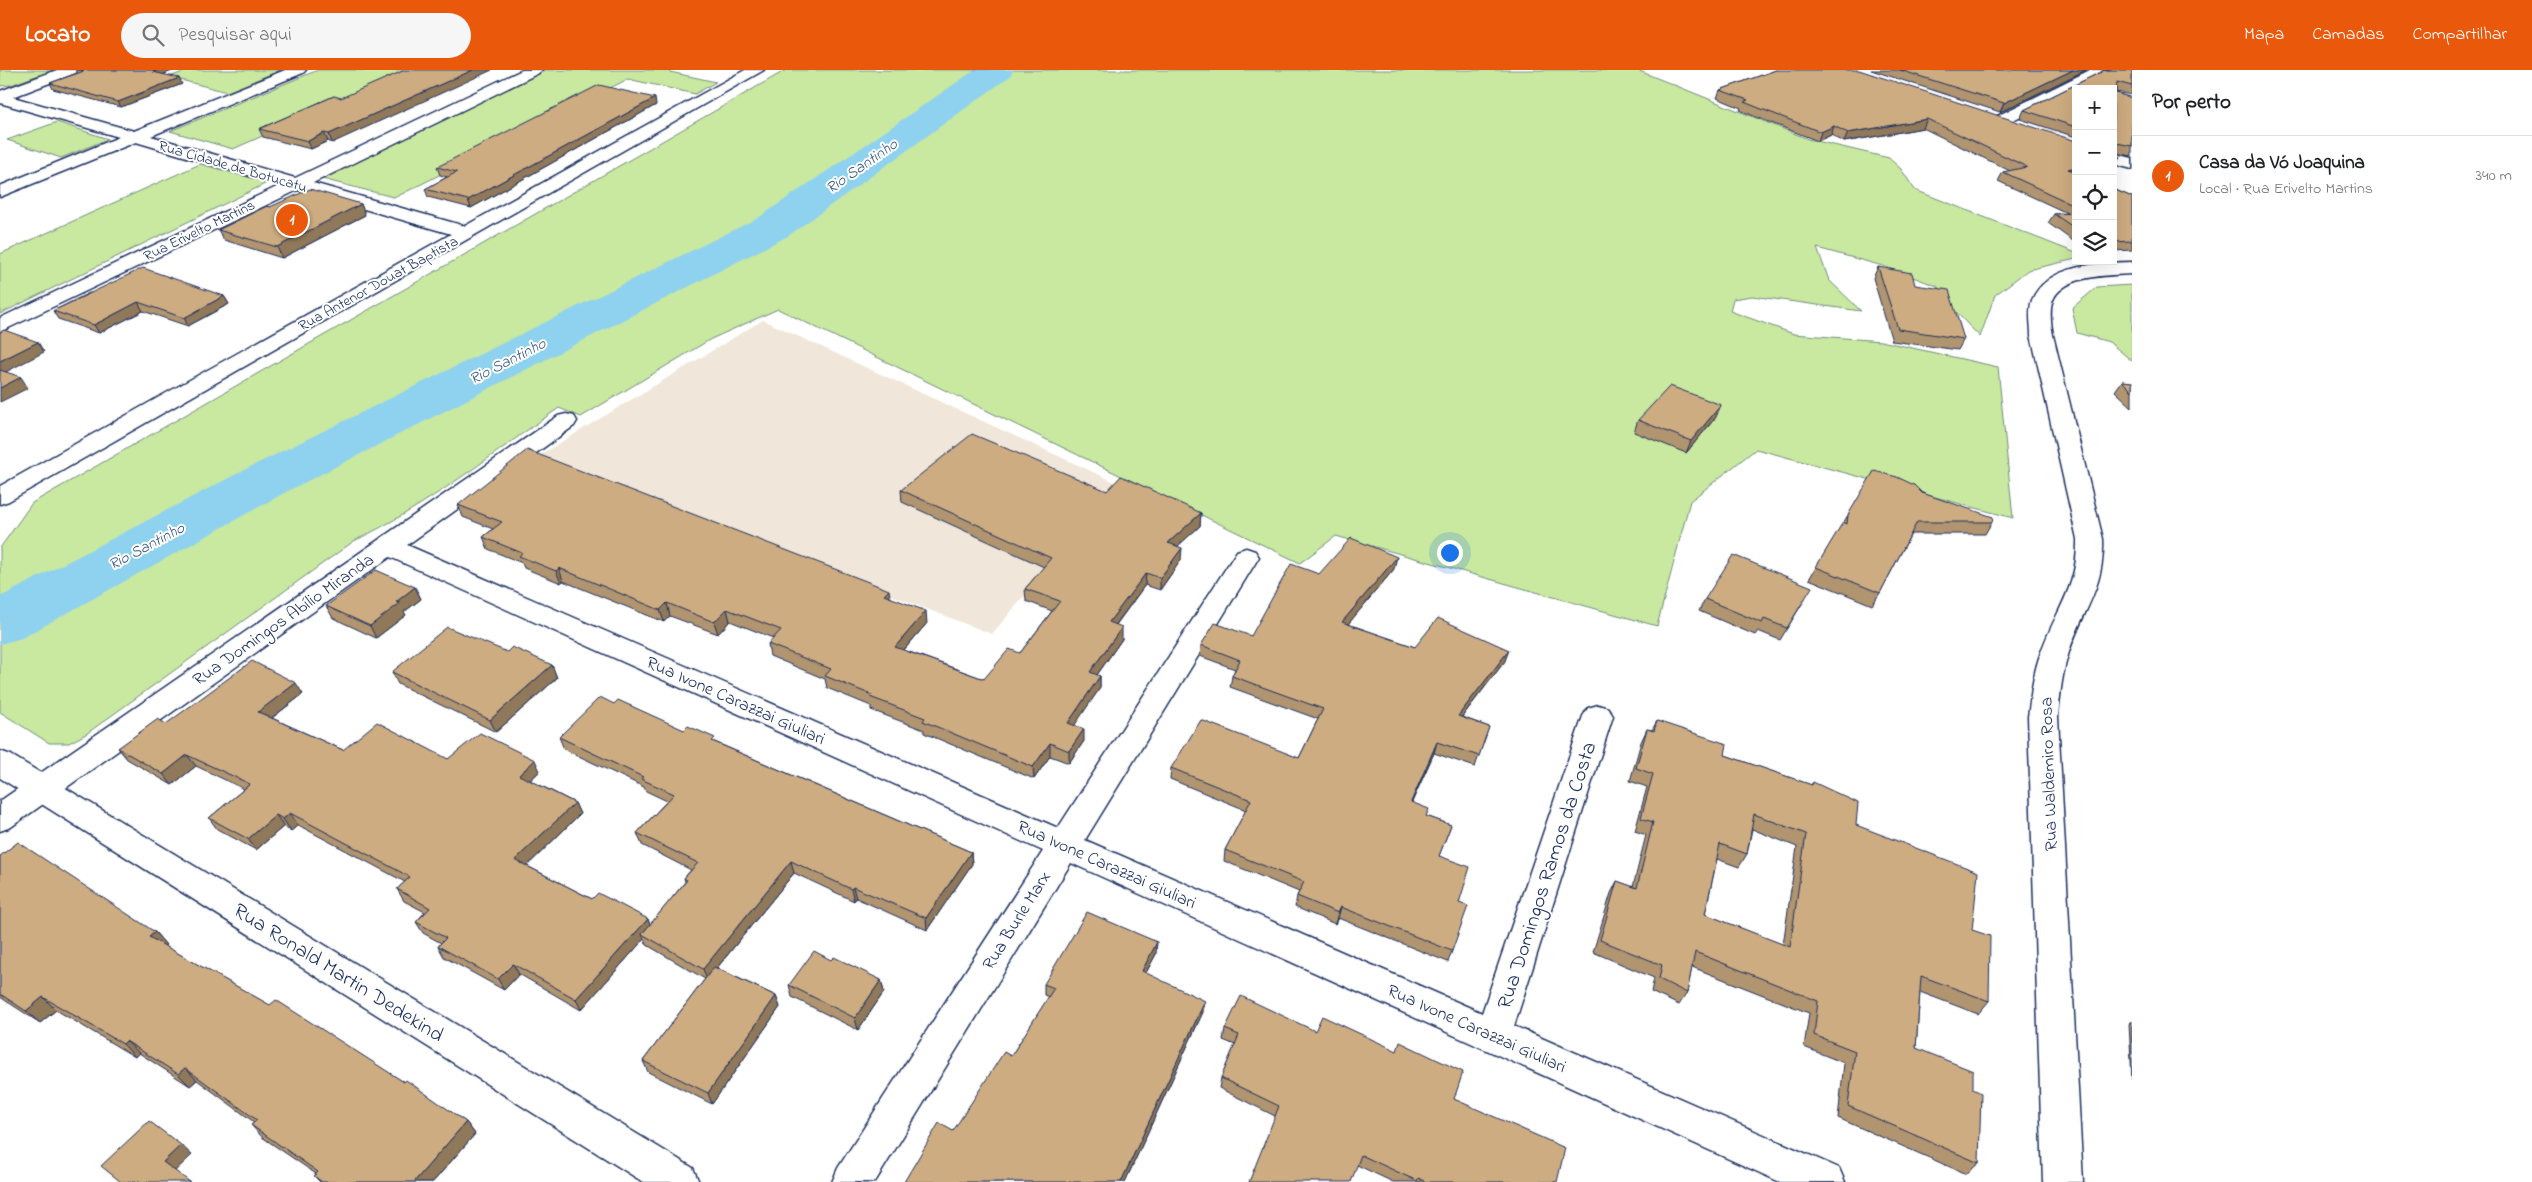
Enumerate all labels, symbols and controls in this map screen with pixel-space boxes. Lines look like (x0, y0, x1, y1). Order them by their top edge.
search box (121, 13, 471, 58)
text: Locato (25, 18, 91, 53)
icon: search (139, 21, 167, 49)
text: Pesquisar aqui (179, 22, 292, 49)
text: Mapa (2244, 22, 2284, 48)
text: Camadas (2312, 22, 2385, 48)
text: Compartilhar (2413, 22, 2507, 48)
map controls (2072, 85, 2117, 265)
button: + (2072, 85, 2117, 130)
text: Por perto (2152, 88, 2231, 118)
button: − (2072, 130, 2117, 175)
water label: Rio Santinho (821, 133, 904, 200)
street label: Rua Cidade de Botucatu (156, 135, 310, 199)
text: Casa da Vó Joaquina (2199, 150, 2365, 177)
text: 1 (2165, 164, 2171, 188)
text: 340 m (2475, 164, 2512, 188)
button: locate (2072, 175, 2117, 220)
text: Local · Rua Erivelto Martins (2199, 177, 2373, 201)
street label: Rua Erivelto Martins (140, 194, 259, 267)
pin: 1 (276, 201, 308, 239)
button: layers (2072, 220, 2117, 265)
street label: Rua Antenor Douat Baptista (295, 231, 462, 337)
water label: Rio Santinho (466, 332, 551, 391)
water label: Rio Santinho (105, 516, 190, 577)
your location (1437, 540, 1463, 566)
street label: Rua Domingos Abílio Miranda (188, 548, 381, 694)
street label: Rua Ivone Carazzai Giuliari (642, 651, 829, 753)
street label: Rua Waldemiro Rosa (2034, 696, 2066, 851)
street label: Rua Domingos Ramos da Costa (1490, 738, 1607, 1014)
street label: Rua Ivone Carazzai Giuliari (1013, 815, 1200, 917)
street label: Rua Burle Marx (977, 867, 1058, 976)
street label: Rua Ronald Martin Dedekind (227, 897, 449, 1051)
street label: Rua Ivone Carazzai Giuliari (1383, 979, 1570, 1081)

